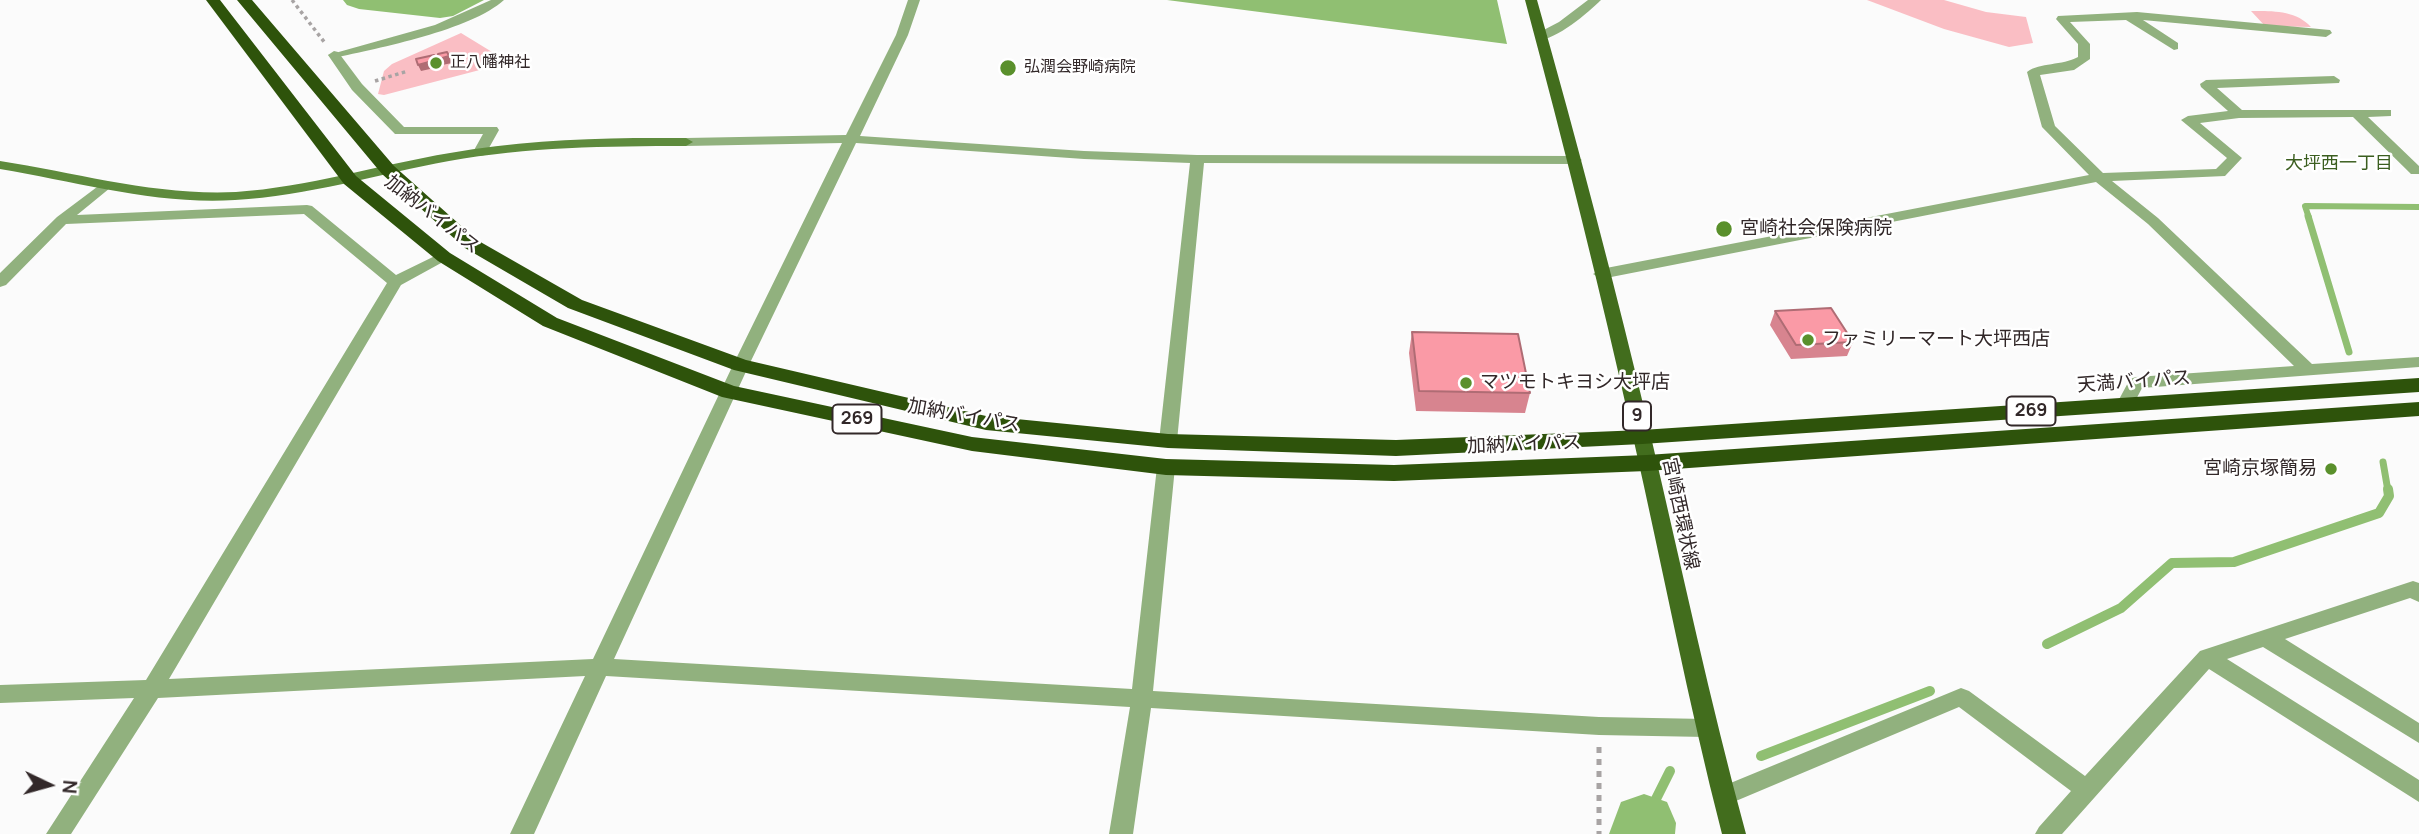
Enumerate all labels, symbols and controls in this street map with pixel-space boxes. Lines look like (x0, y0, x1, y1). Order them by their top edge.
place label: 正八幡神社 (450, 53, 530, 73)
marker: 正八幡神社 (428, 55, 444, 71)
marker: 弘潤会野崎病院 (998, 58, 1018, 78)
place label: 弘潤会野崎病院 (1024, 58, 1136, 78)
district label: 大坪西一丁目 (2285, 153, 2393, 175)
street label: 加納バイパス (380, 171, 484, 259)
place label: 宮崎社会保険病院 (1740, 218, 1892, 240)
marker: 宮崎社会保険病院 (1714, 219, 1734, 239)
place label: ファミリーマート大坪西店 (1822, 329, 2050, 351)
marker: ファミリーマート大坪西店 (1800, 332, 1816, 348)
street label: 天満バイパス (2076, 367, 2192, 397)
place label: マツモトキヨシ大坪店 (1480, 372, 1670, 394)
marker: マツモトキヨシ大坪店 (1458, 375, 1474, 391)
street label: 加納バイパス (906, 395, 1022, 437)
road number: 269 (2007, 396, 2056, 426)
road number: 9 (1623, 402, 1651, 430)
road number: 269 (832, 404, 882, 433)
street label: 加納バイパス (1467, 432, 1581, 458)
street label: 宮崎西環状線 (1657, 456, 1703, 572)
place label: 宮崎京塚簡易 (2203, 458, 2317, 480)
marker: 宮崎京塚簡易 (2323, 461, 2339, 477)
north arrow (14, 750, 84, 820)
text: N (56, 779, 83, 795)

